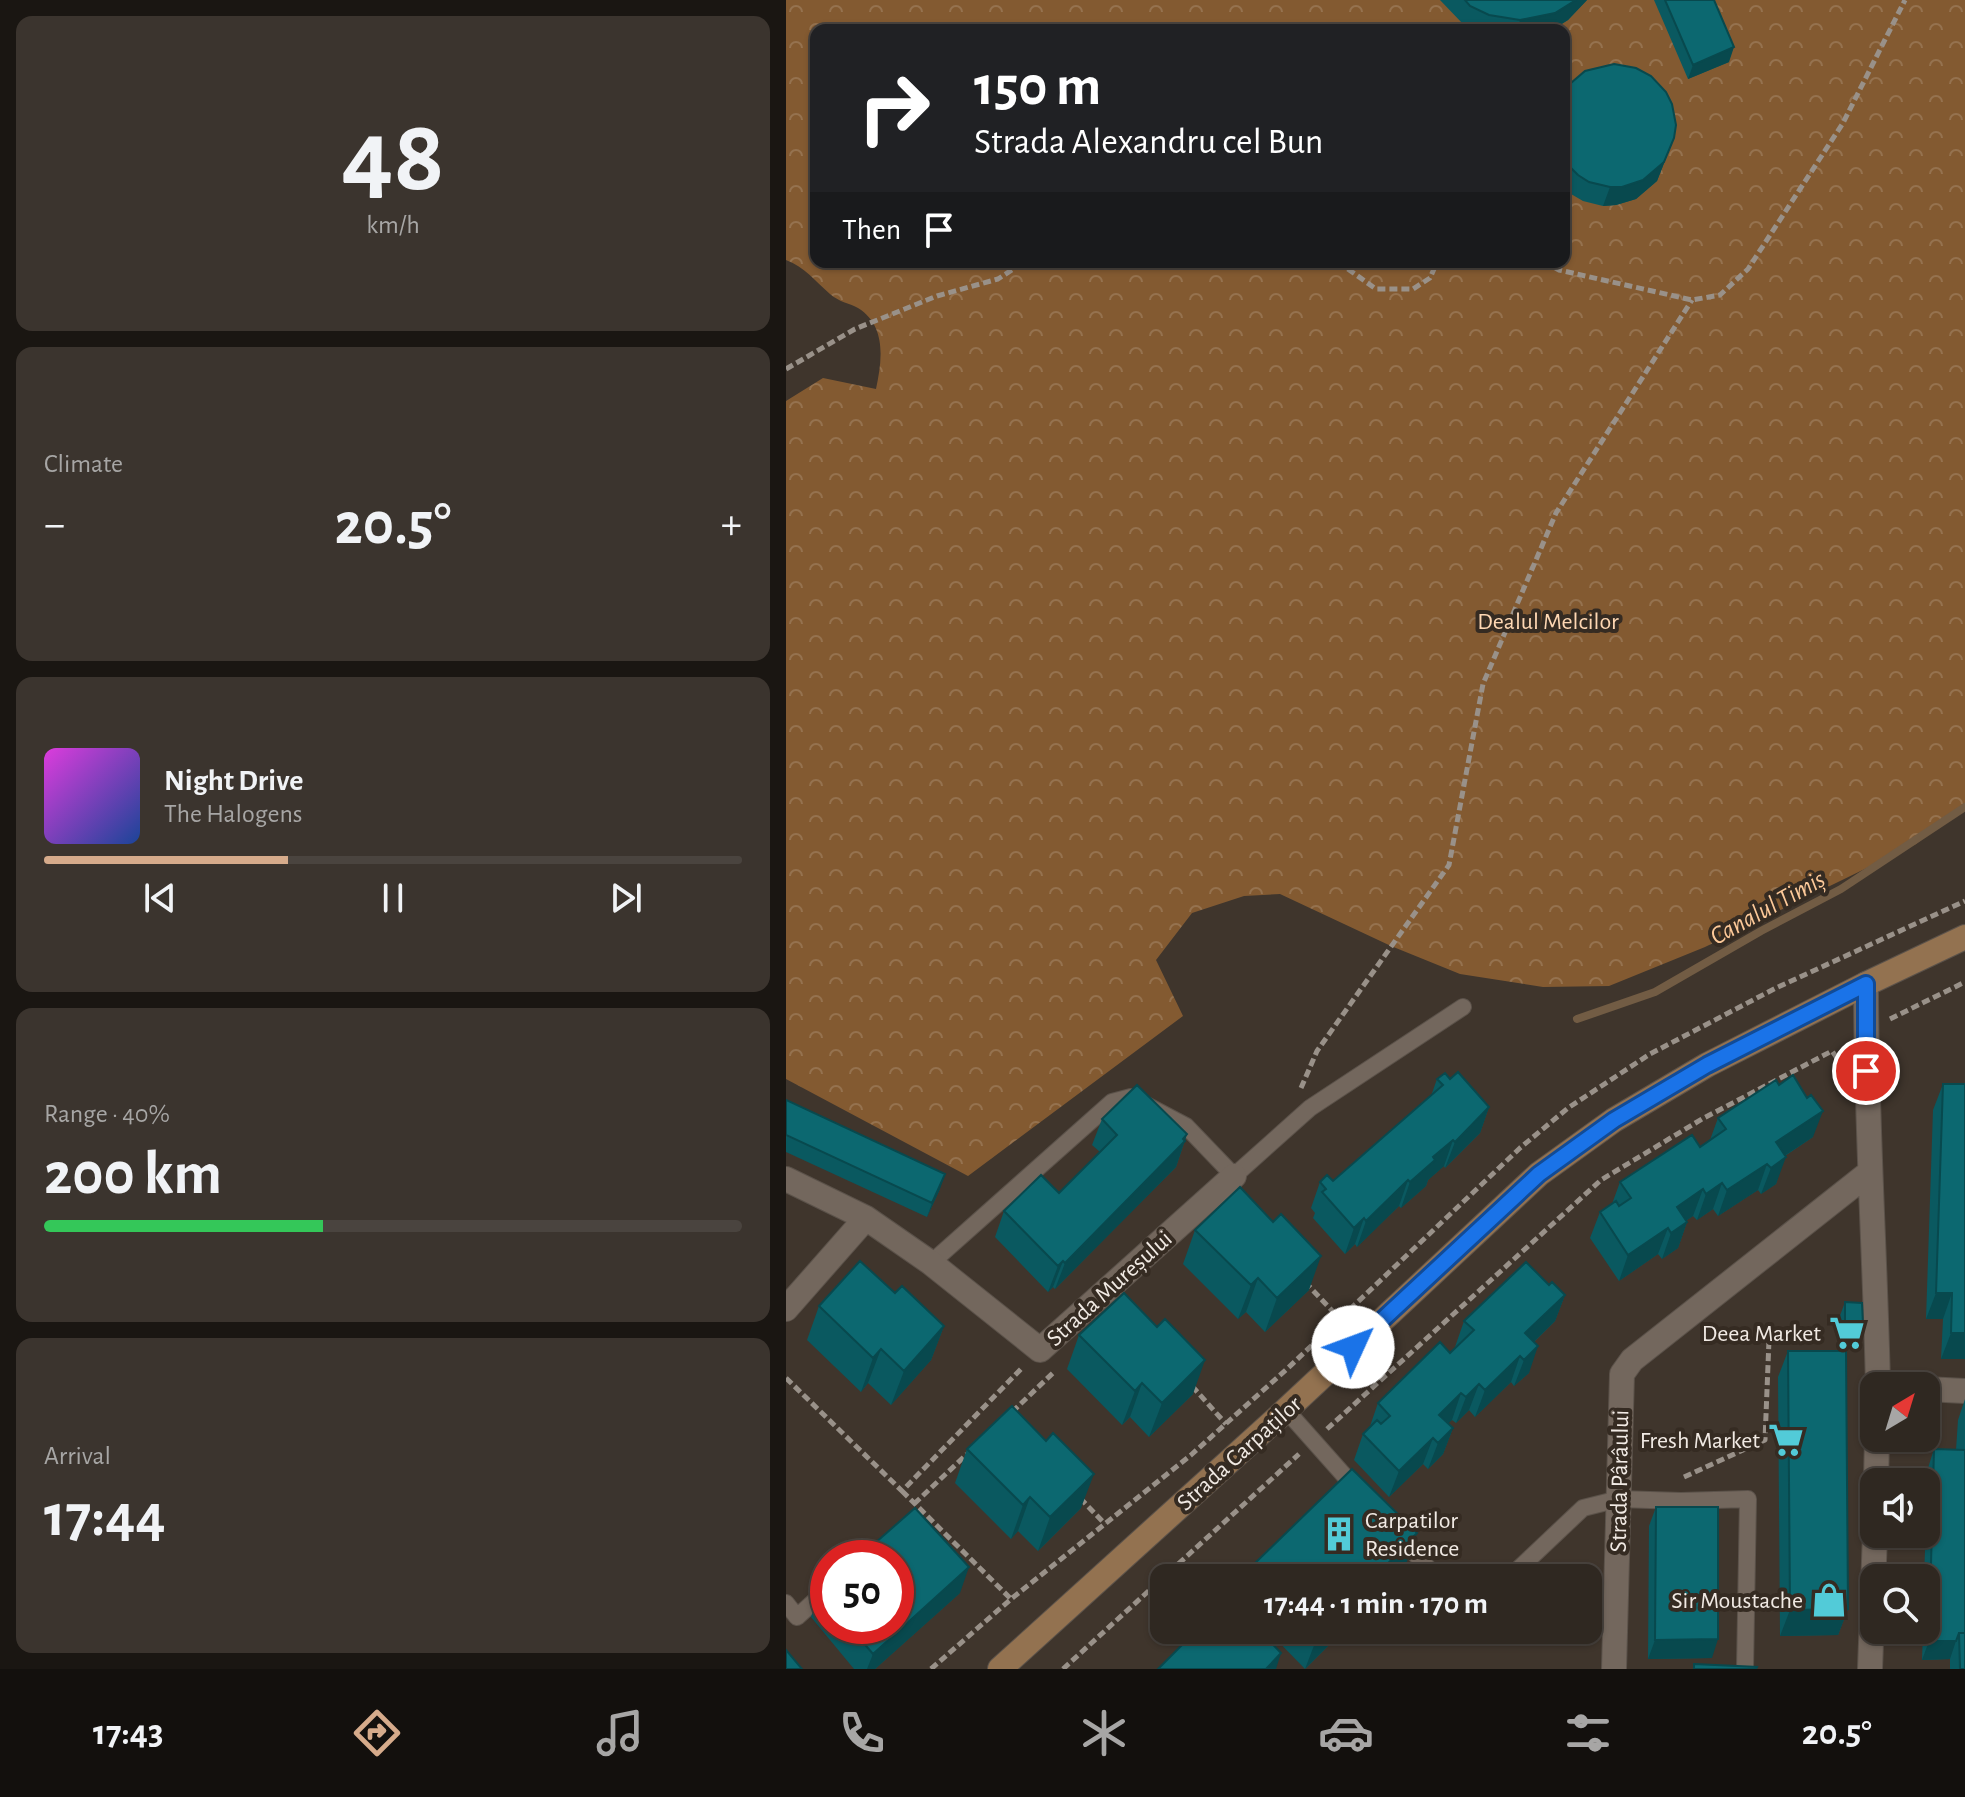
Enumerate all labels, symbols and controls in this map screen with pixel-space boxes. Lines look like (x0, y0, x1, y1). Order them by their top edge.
icon: right (842, 56, 946, 160)
text: 150 m (974, 59, 1101, 115)
text: 48 (341, 106, 445, 210)
text: Strada Alexandru cel Bun (974, 124, 1323, 160)
icon: arrive (917, 208, 961, 252)
text: km/h (366, 212, 420, 238)
text: Then (842, 215, 901, 245)
text: Climate (44, 451, 123, 477)
text: 20.5° (335, 495, 451, 555)
text: − (44, 503, 65, 547)
text: + (721, 503, 742, 547)
park label: Dealul Melcilor (1477, 610, 1619, 634)
text: Night Drive (164, 766, 303, 796)
text: The Halogens (164, 801, 302, 827)
water label: Canalul Timiș (1706, 866, 1830, 952)
icon: previous (138, 876, 182, 920)
icon: pause (371, 876, 415, 920)
icon: next (604, 876, 648, 920)
pin (1832, 1037, 1900, 1105)
icon: arrive (1844, 1049, 1888, 1093)
text: Range · 40% (44, 1101, 170, 1127)
text: 200 km (44, 1145, 222, 1205)
street label: Strada Mureșului (1042, 1226, 1178, 1352)
position arrow (1311, 1305, 1395, 1389)
supermarket icon: Deea Market (1828, 1314, 1866, 1352)
place label: Deea Market (1702, 1322, 1821, 1346)
north arrow (1860, 1372, 1940, 1452)
map controls (1860, 1372, 1940, 1644)
street label: Strada Carpaților (1173, 1392, 1307, 1516)
street label: Strada Pârâului (1607, 1410, 1633, 1552)
supermarket icon: Fresh Market (1767, 1421, 1805, 1459)
place label: Fresh Market (1640, 1429, 1760, 1453)
text: Arrival (44, 1443, 111, 1469)
button: sound (1860, 1468, 1940, 1548)
text: 17:44 (44, 1487, 166, 1547)
place label: Carpatilor Residence (1365, 1509, 1459, 1561)
building icon: Carpatilor Residence (1320, 1515, 1358, 1553)
speed limit sign: 50 (810, 1540, 914, 1644)
button: search (1860, 1564, 1940, 1644)
shop icon: Sir Moustache (1810, 1581, 1848, 1619)
text: 17:44 · 1 min · 170 m (1264, 1589, 1488, 1619)
place label: Sir Moustache (1671, 1589, 1803, 1613)
icon: directions (349, 1705, 405, 1761)
icon: music (592, 1705, 648, 1761)
icon: phone (834, 1705, 890, 1761)
icon: climate (1076, 1705, 1132, 1761)
icon: car (1318, 1705, 1374, 1761)
icon: filters (1560, 1705, 1616, 1761)
text: 17:43 (93, 1715, 163, 1751)
text: 20.5° (1802, 1715, 1872, 1751)

